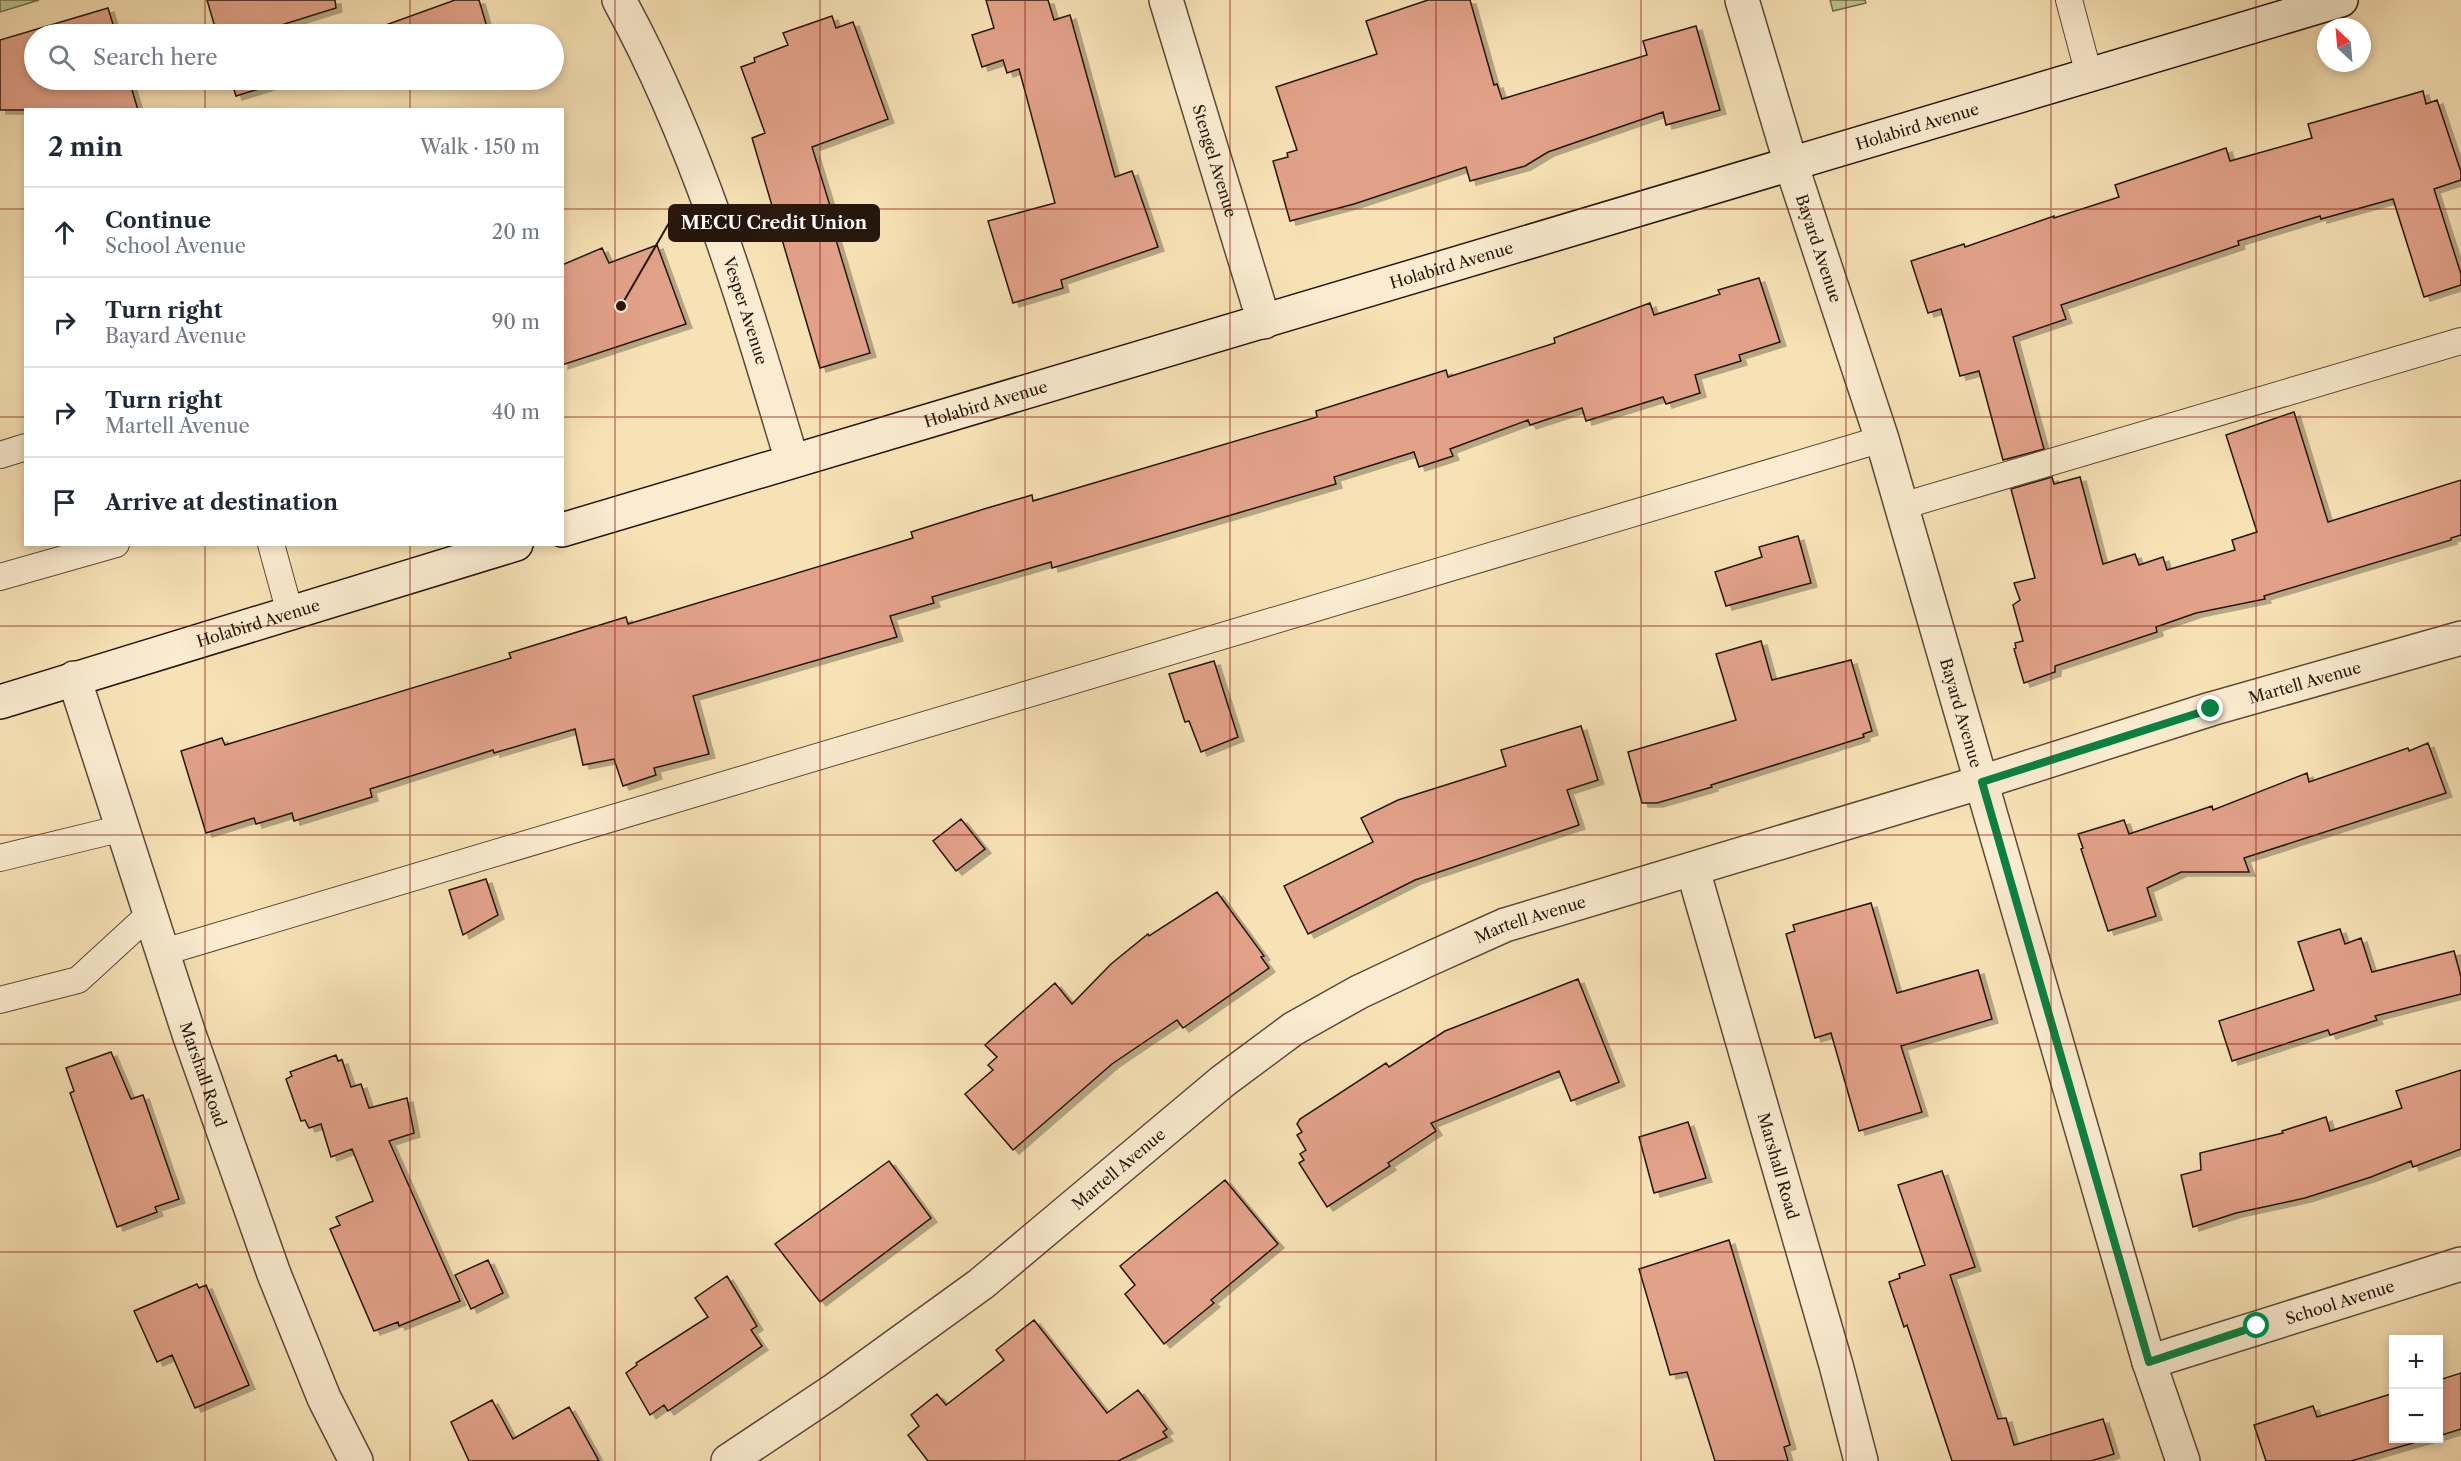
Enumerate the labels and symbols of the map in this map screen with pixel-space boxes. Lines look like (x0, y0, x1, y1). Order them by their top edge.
north arrow (2317, 18, 2371, 72)
street label: Holabird Avenue (1853, 98, 1981, 154)
street label: Stengel Avenue (1188, 102, 1242, 220)
street label: Bayard Avenue (1792, 192, 1846, 305)
callout: MECU Credit Union (669, 205, 879, 241)
text: MECU Credit Union (681, 212, 868, 234)
street label: Holabird Avenue (1387, 237, 1515, 293)
street label: Vesper Avenue (719, 253, 772, 367)
street label: Holabird Avenue (922, 376, 1050, 432)
street label: Holabird Avenue (194, 595, 322, 651)
street label: Bayard Avenue (1936, 656, 1987, 770)
street label: Martell Avenue (2246, 657, 2363, 708)
route end (2197, 695, 2223, 721)
street label: Martell Avenue (1472, 891, 1588, 947)
street label: Marshall Road (176, 1019, 231, 1130)
street label: Marshall Road (1754, 1110, 1803, 1222)
street label: Martell Avenue (1067, 1124, 1169, 1214)
street label: School Avenue (2283, 1276, 2397, 1329)
route start (2243, 1312, 2269, 1338)

